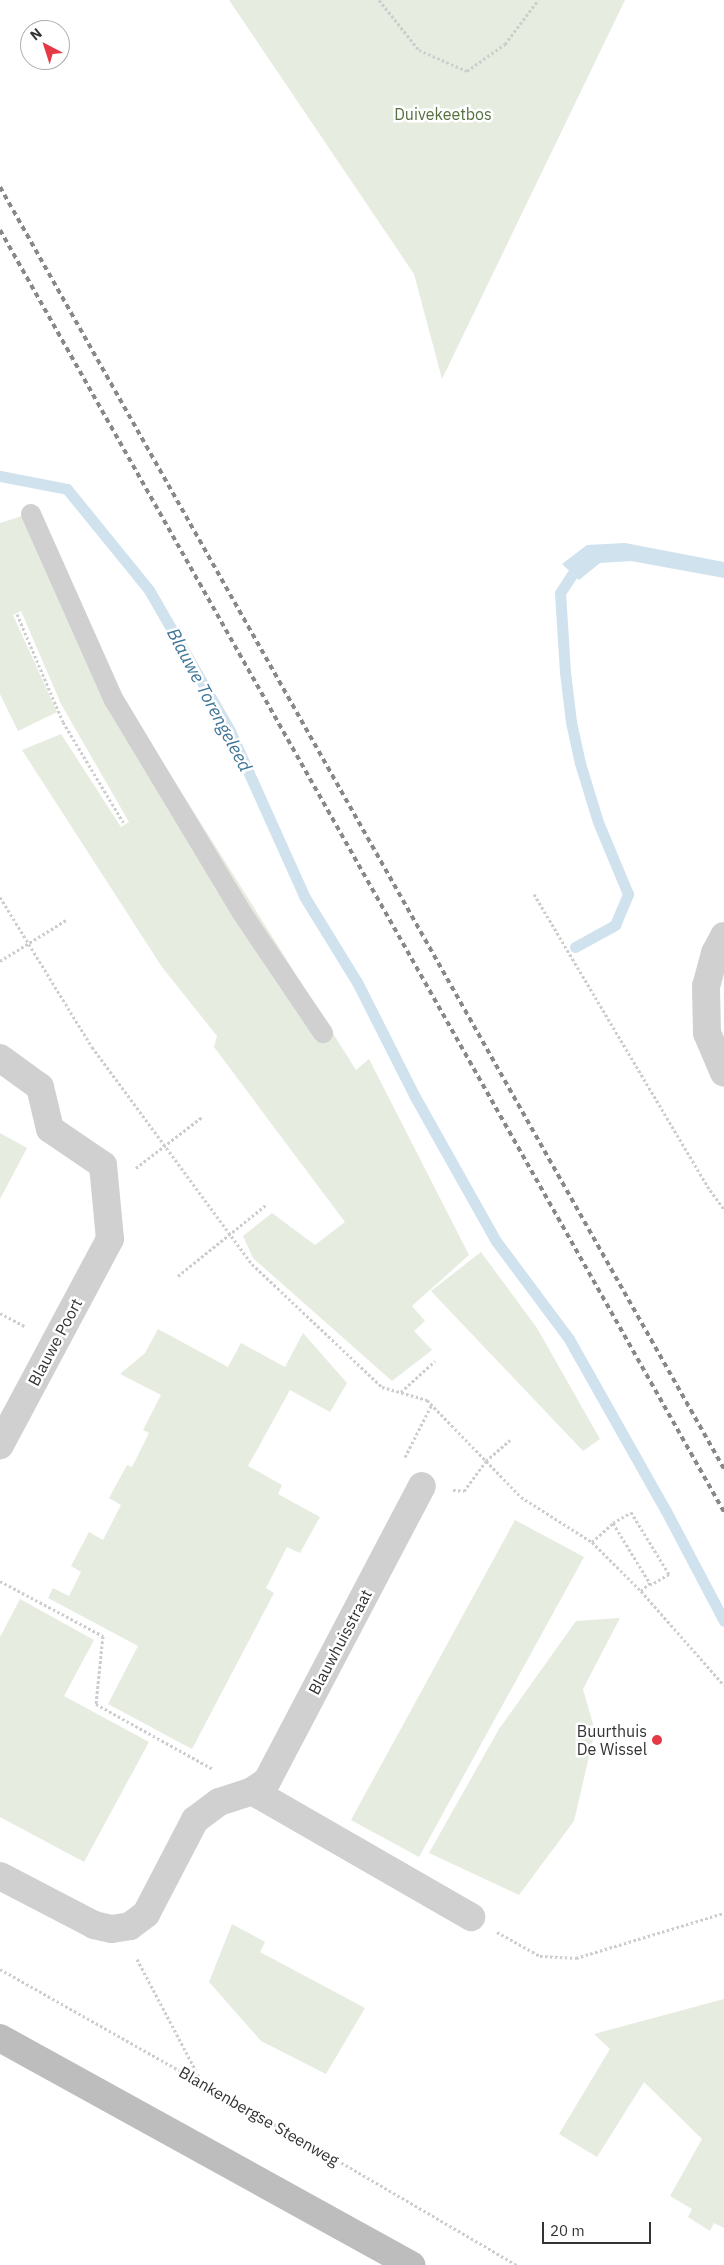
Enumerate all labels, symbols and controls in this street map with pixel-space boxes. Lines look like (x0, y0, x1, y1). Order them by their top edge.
north arrow (20, 20, 70, 70)
text: N (26, 24, 46, 44)
park label: Duivekeetbos (394, 104, 492, 124)
water label: Blauwe Torengeleed (162, 624, 256, 776)
street label: Blauwe Poort (24, 1295, 86, 1389)
street label: Blauwhuisstraat (304, 1586, 376, 1698)
place label: Buurthuis De Wissel (577, 1721, 647, 1759)
marker: Buurthuis De Wissel (651, 1734, 663, 1746)
street label: Blankenbergse Steenweg (176, 2062, 342, 2170)
scale bar (544, 2212, 653, 2244)
text: 20 m (550, 2221, 585, 2240)

